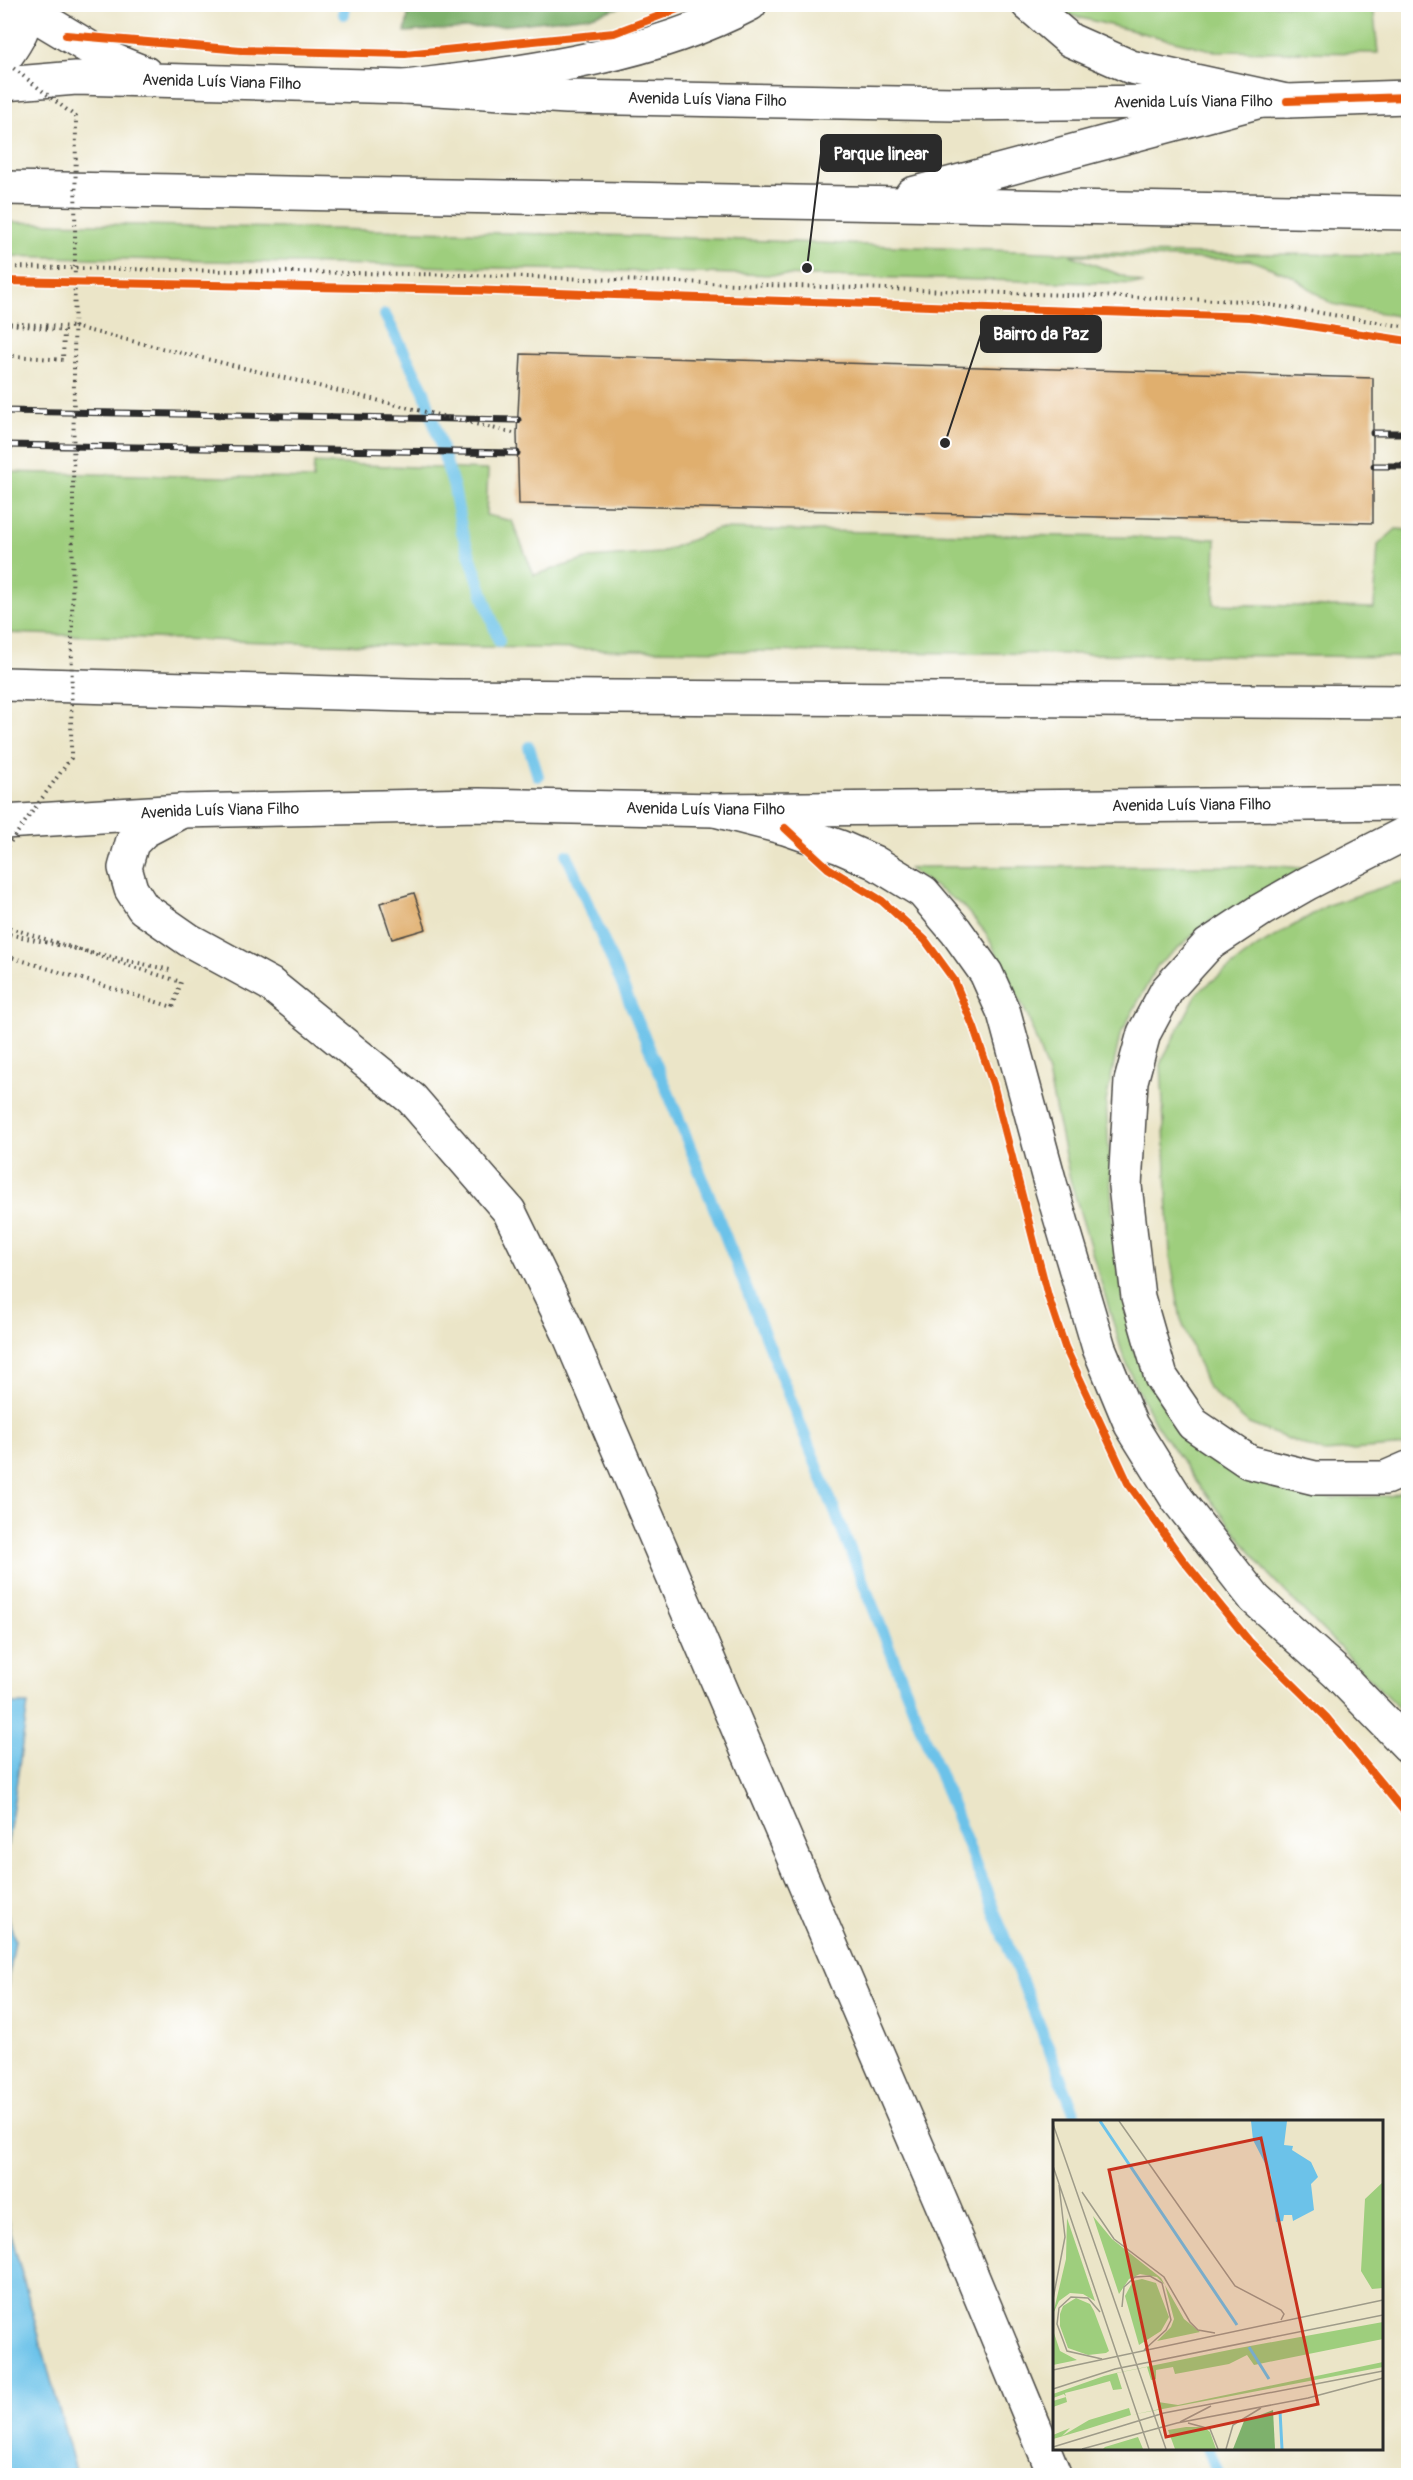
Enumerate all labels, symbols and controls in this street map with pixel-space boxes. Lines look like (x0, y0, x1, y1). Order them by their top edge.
street label: Avenida Luís Viana Filho (142, 70, 302, 94)
street label: Avenida Luís Viana Filho (628, 88, 787, 111)
street label: Avenida Luís Viana Filho (1114, 91, 1273, 113)
callout: Parque linear (821, 135, 941, 171)
text: Parque linear (833, 143, 929, 166)
callout: Bairro da Paz (981, 316, 1101, 352)
text: Bairro da Paz (993, 323, 1090, 346)
street label: Avenida Luís Viana Filho (1112, 794, 1272, 816)
street label: Avenida Luís Viana Filho (626, 798, 786, 820)
street label: Avenida Luís Viana Filho (140, 799, 300, 824)
inset map (1053, 2120, 1383, 2450)

